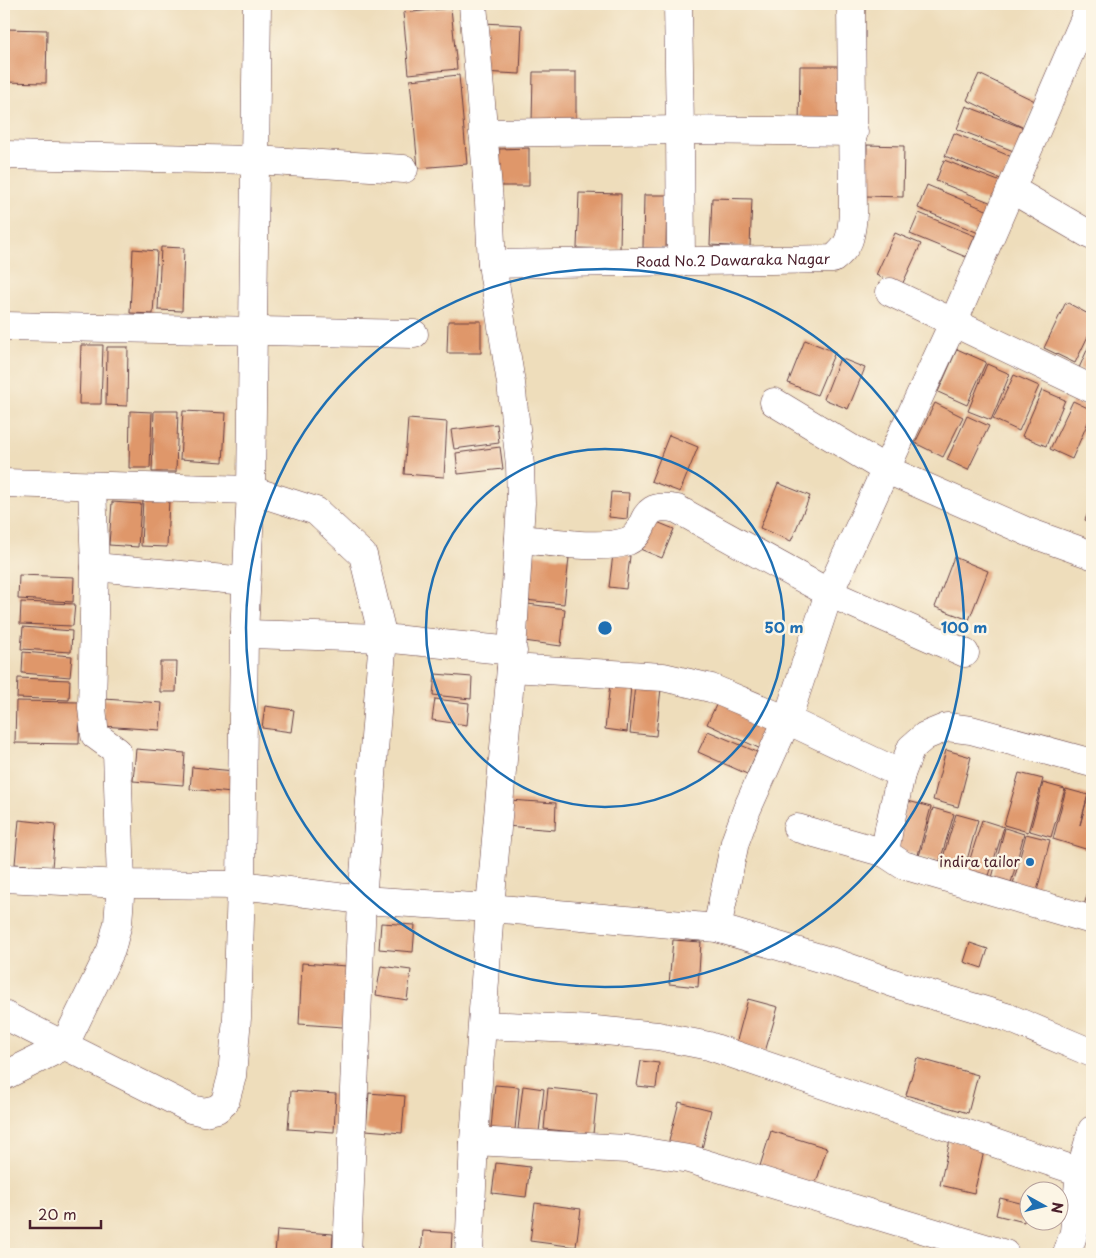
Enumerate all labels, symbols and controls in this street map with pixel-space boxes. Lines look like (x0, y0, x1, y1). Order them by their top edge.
street label: Road No.2 Dawaraka Nagar (636, 248, 831, 272)
text: 50 m (765, 615, 803, 638)
text: 100 m (941, 615, 987, 638)
centre of rings (596, 619, 614, 637)
place label: indira tailor (939, 851, 1020, 872)
marker: indira tailor (1024, 856, 1036, 868)
north arrow (1018, 1180, 1068, 1230)
scale bar (30, 1198, 101, 1230)
text: N (1046, 1201, 1069, 1215)
text: 20 m (38, 1202, 77, 1225)

